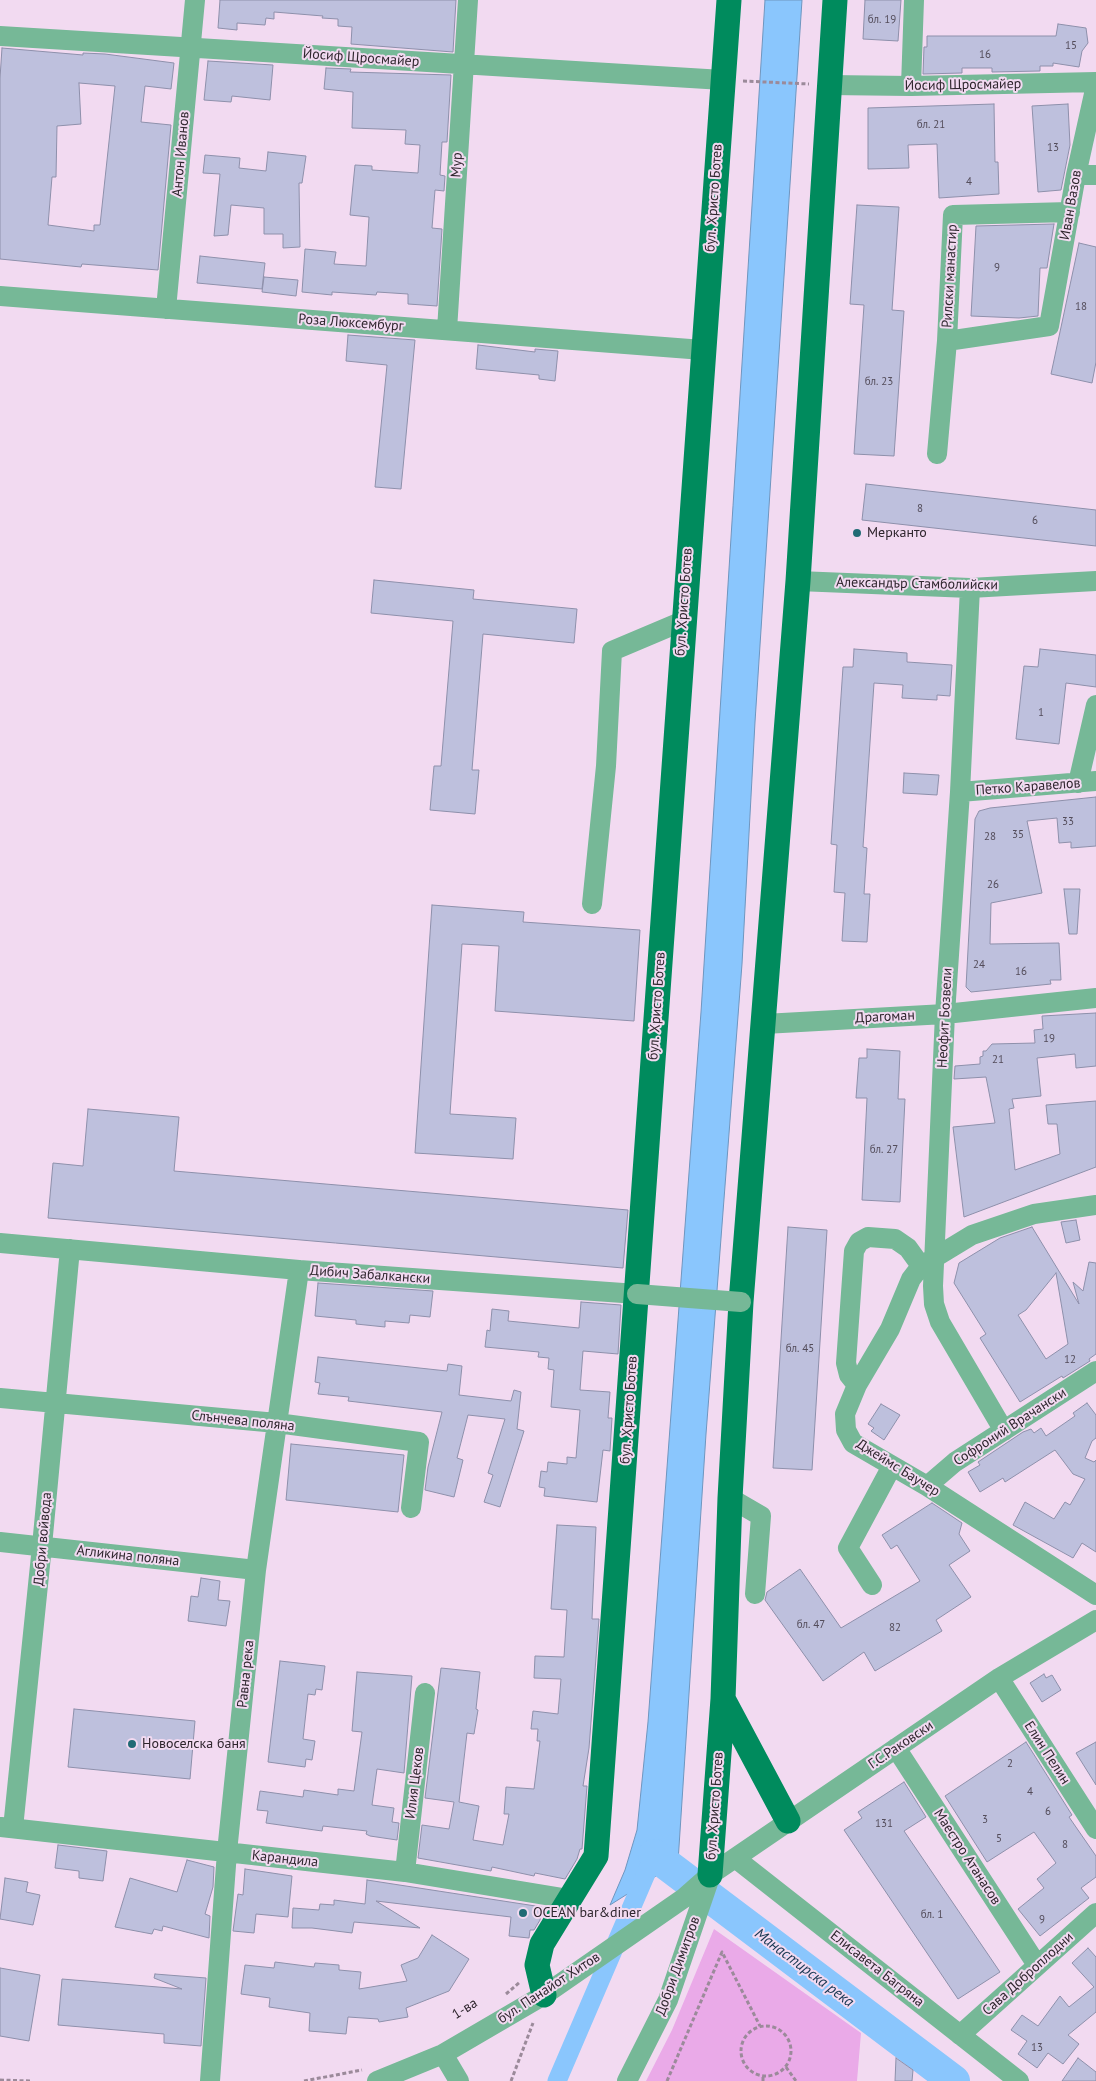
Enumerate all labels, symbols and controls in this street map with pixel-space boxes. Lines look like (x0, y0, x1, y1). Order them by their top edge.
house number: бл. 19 (868, 13, 896, 27)
house number: 15 (1065, 39, 1077, 53)
street label: Йосиф Щросмайер (302, 46, 420, 70)
house number: 16 (979, 48, 991, 62)
street label: Йосиф Щросмайер (904, 76, 1022, 94)
street label: Антон Иванов (169, 111, 193, 197)
house number: бл. 21 (917, 118, 945, 132)
house number: 13 (1047, 141, 1059, 155)
street label: бул. Христо Ботев (702, 143, 726, 253)
street label: Мур (448, 152, 466, 178)
street label: Иван Вазов (1057, 169, 1085, 241)
house number: 4 (966, 175, 972, 189)
street label: Рилски манастир (939, 224, 961, 328)
house number: 9 (994, 261, 1000, 275)
house number: 18 (1075, 300, 1087, 314)
street label: Роза Люксембург (298, 311, 404, 335)
house number: бл. 23 (865, 375, 893, 389)
house number: 8 (917, 502, 923, 516)
house number: 6 (1032, 514, 1038, 528)
place label: Мерканто (867, 525, 927, 541)
marker: Мерканто (851, 527, 863, 539)
street label: бул. Христо Ботев (672, 547, 696, 657)
street label: Александър Стамболийски (836, 574, 998, 594)
house number: 1 (1038, 706, 1044, 720)
street label: Петко Каравелов (975, 775, 1081, 799)
house number: 33 (1062, 815, 1074, 829)
house number: 35 (1012, 828, 1024, 842)
house number: 28 (984, 830, 996, 844)
house number: 26 (987, 878, 999, 892)
street label: бул. Христо Ботев (645, 951, 669, 1061)
house number: 24 (973, 958, 985, 972)
house number: 16 (1015, 965, 1027, 979)
street label: Неофит Бозвели (934, 968, 956, 1068)
street label: Драгоман (855, 1007, 915, 1027)
house number: 19 (1043, 1032, 1055, 1046)
house number: 21 (992, 1053, 1004, 1067)
house number: бл. 27 (870, 1143, 898, 1157)
street label: Дибич Забалкански (309, 1262, 431, 1288)
house number: бл. 45 (786, 1342, 814, 1356)
house number: 12 (1064, 1353, 1076, 1367)
street label: бул. Христо Ботев (617, 1355, 641, 1465)
street label: Софроний Врачански (951, 1384, 1069, 1470)
street label: Слънчева поляна (190, 1407, 296, 1435)
street label: Джеймс Баучер (853, 1436, 943, 1500)
street label: Добри войвода (31, 1491, 55, 1587)
street label: Агликина поляна (76, 1542, 180, 1570)
house number: бл. 47 (797, 1618, 825, 1632)
house number: 82 (889, 1621, 901, 1635)
street label: Равна река (234, 1639, 258, 1709)
street label: Г.С.Раковски (865, 1717, 937, 1773)
street label: Елин Пелин (1020, 1718, 1074, 1788)
place label: Новоселска баня (142, 1736, 246, 1752)
marker: Новоселска баня (126, 1738, 138, 1750)
street label: Илия Цеков (402, 1746, 428, 1820)
street label: бул. Христо Ботев (703, 1751, 727, 1861)
house number: 2 (1007, 1757, 1013, 1771)
house number: 4 (1027, 1785, 1033, 1799)
house number: 6 (1045, 1805, 1051, 1819)
street label: Маестро Атанасов (930, 1806, 1004, 1908)
house number: 3 (982, 1813, 988, 1827)
house number: 131 (875, 1817, 893, 1831)
house number: 5 (996, 1832, 1002, 1846)
house number: 8 (1062, 1838, 1068, 1852)
street label: Карандила (251, 1847, 319, 1871)
place label: OCEAN bar&diner (533, 1905, 641, 1921)
marker: OCEAN bar&diner (517, 1907, 529, 1919)
house number: бл. 1 (921, 1908, 943, 1922)
house number: 9 (1039, 1913, 1045, 1927)
street label: Добри Димитров (652, 1914, 704, 2018)
water label: Манастирска река (751, 1925, 857, 2011)
street label: Елисавета Багряна (827, 1927, 927, 2011)
street label: Сава Доброплодни (979, 1929, 1077, 2019)
street label: бул. Панайот Хитов (495, 1949, 603, 2027)
street label: 1-ва (449, 1995, 481, 2023)
house number: 13 (1031, 2041, 1043, 2055)

